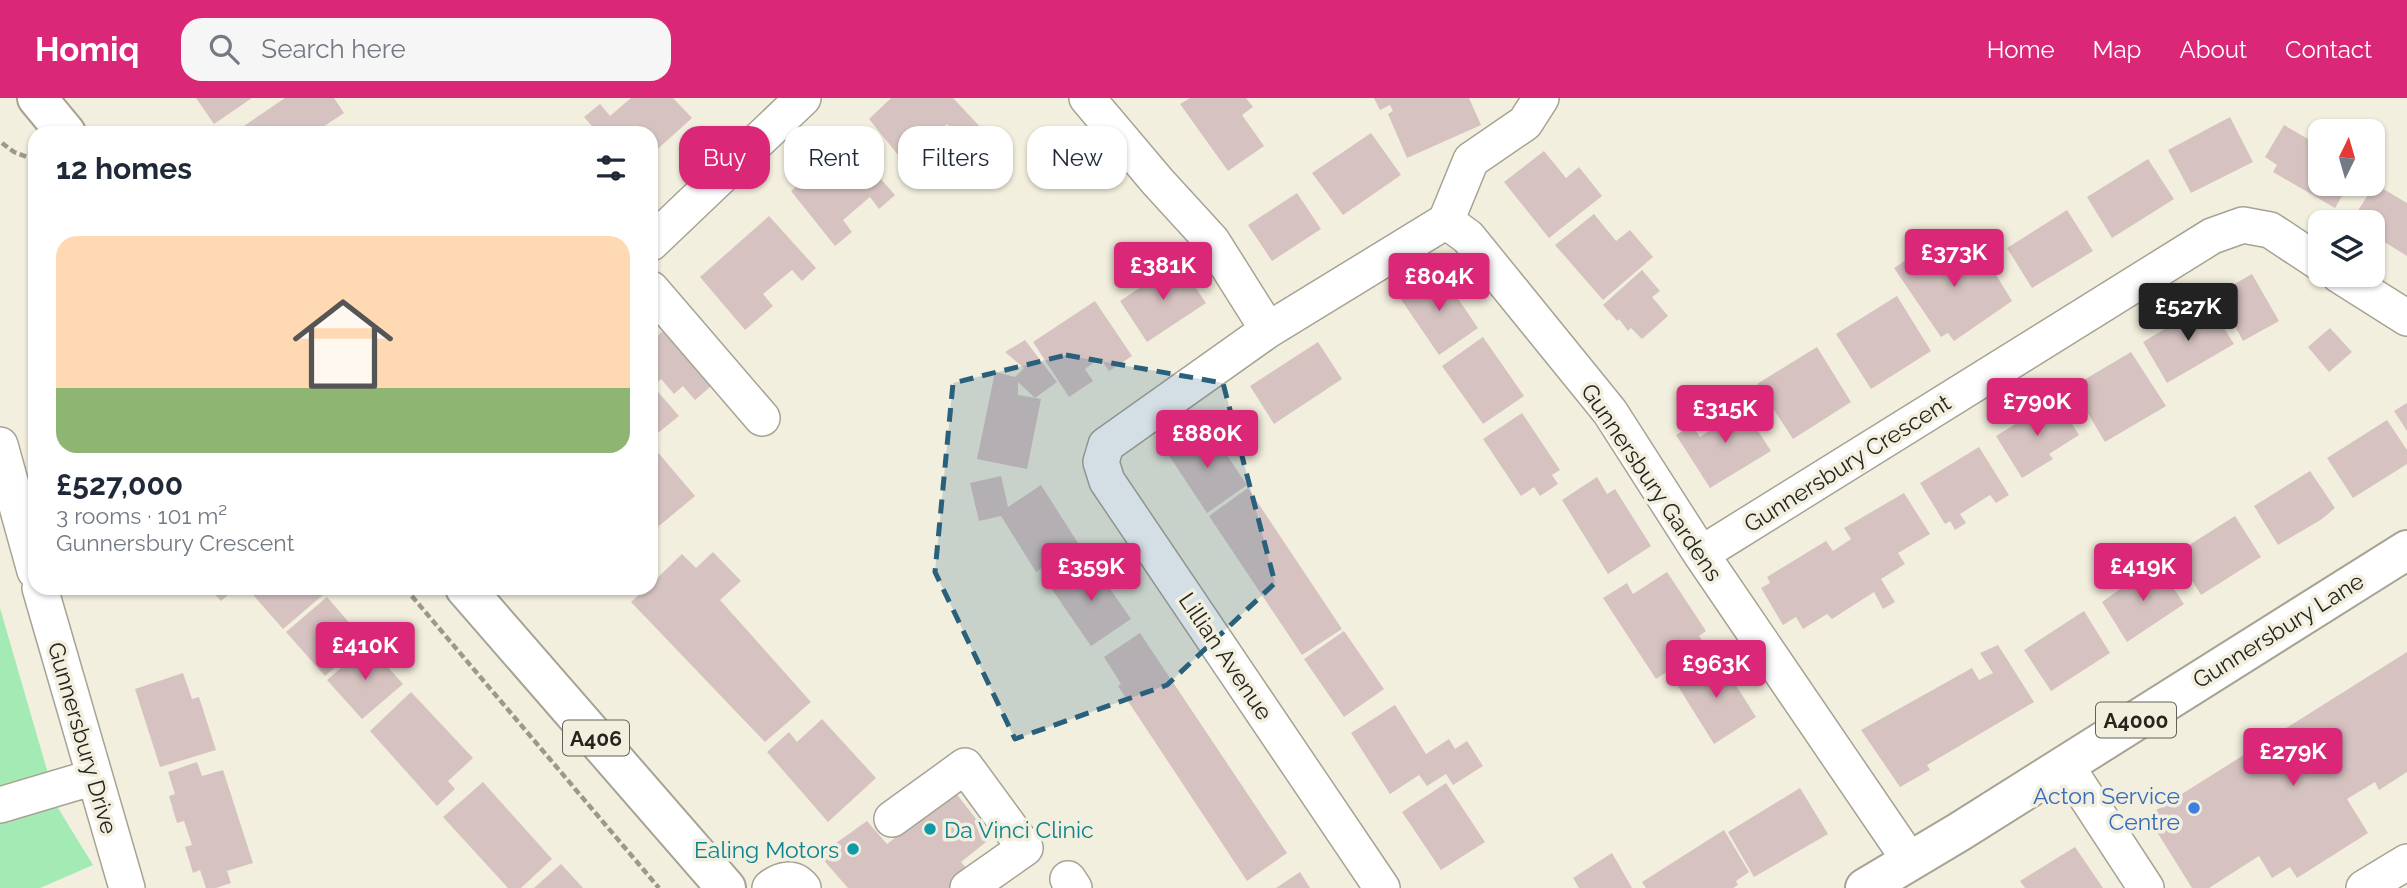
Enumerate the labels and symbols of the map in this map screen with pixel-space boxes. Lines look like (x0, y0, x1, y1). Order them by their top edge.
north arrow (2308, 119, 2385, 196)
pin: £373K (1905, 230, 2003, 289)
pin: £381K (1114, 242, 1212, 302)
pin: £804K (1390, 254, 1488, 313)
pin: £527K (2139, 284, 2237, 343)
street label: Gunnersbury Gardens (1576, 378, 1728, 586)
pin: £790K (1988, 378, 2086, 438)
pin: £315K (1676, 386, 1774, 445)
street label: Gunnersbury Crescent (1739, 388, 1955, 538)
pin: £880K (1158, 410, 1256, 470)
pin: £359K (1042, 544, 1140, 603)
pin: £419K (2094, 544, 2192, 603)
street label: Gunnersbury Lane (2188, 567, 2368, 693)
street label: Lillian Avenue (1173, 587, 1279, 725)
pin: £410K (316, 622, 414, 682)
street label: Gunnersbury Drive (43, 639, 123, 837)
pin: £963K (1667, 640, 1765, 700)
road number: A4000 (2096, 702, 2176, 738)
road number: A406 (563, 720, 629, 756)
pin: £279K (2244, 728, 2342, 788)
place label: Acton Service Centre (2033, 782, 2180, 835)
marker: Acton Service Centre (2186, 800, 2202, 816)
place label: Da Vinci Clinic (944, 816, 1094, 843)
marker: Da Vinci Clinic (922, 821, 938, 837)
place label: Ealing Motors (694, 836, 839, 863)
marker: Ealing Motors (845, 841, 861, 857)

